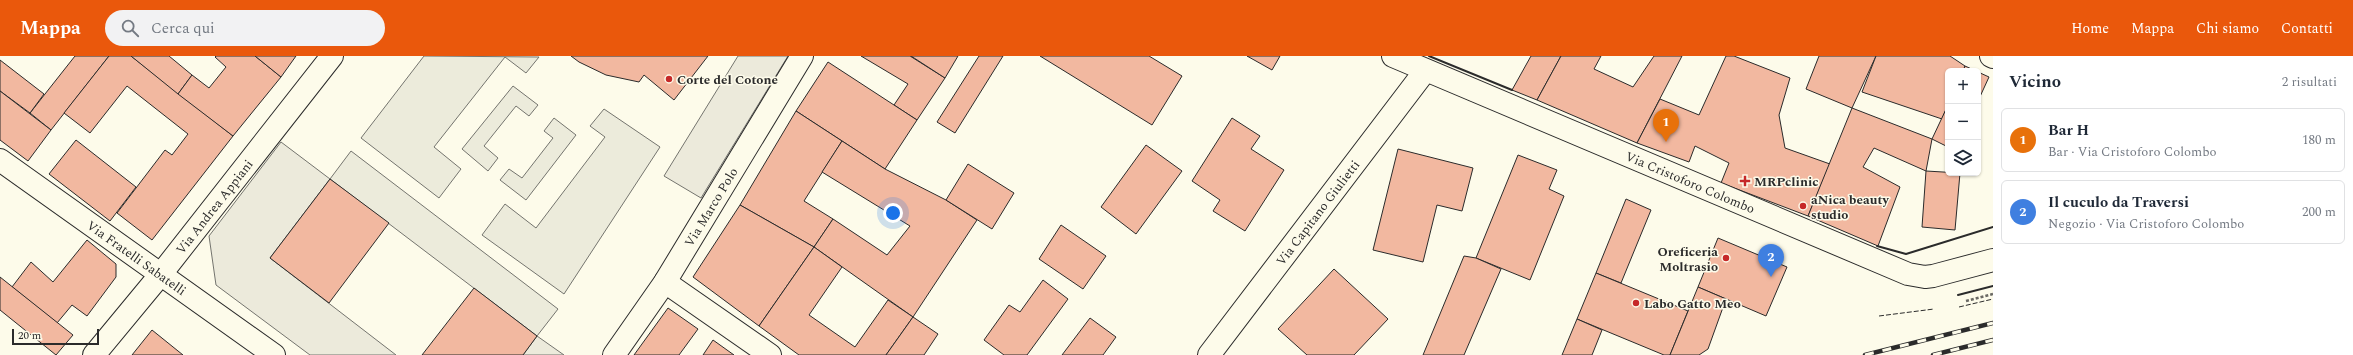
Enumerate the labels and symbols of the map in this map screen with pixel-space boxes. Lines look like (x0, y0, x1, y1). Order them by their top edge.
place label: Corte del Cotone (677, 70, 778, 90)
marker: Corte del Cotone (664, 74, 674, 84)
pin: 1 (1653, 109, 1679, 142)
street label: Via Cristoforo Colombo (1622, 147, 1758, 219)
street label: Via Andrea Appiani (171, 155, 258, 259)
street label: Via Capitano Giulietti (1271, 156, 1365, 270)
street label: Via Marco Polo (680, 164, 743, 251)
place label: MRPclinic (1754, 172, 1819, 192)
marker: MRPclinic (1739, 175, 1751, 187)
place label: aNica beauty studio (1811, 190, 1889, 225)
marker: aNica beauty studio (1798, 201, 1808, 211)
your location (883, 203, 903, 223)
street label: Via Fratelli Sabatelli (82, 216, 190, 301)
place label: Oreficeria Moltrasio (1657, 242, 1718, 277)
pin: 2 (1758, 244, 1784, 277)
marker: Oreficeria Moltrasio (1721, 253, 1731, 263)
place label: Labo Gatto Meo (1644, 294, 1741, 314)
marker: Labo Gatto Meo (1631, 298, 1641, 308)
scale bar (12, 327, 99, 346)

